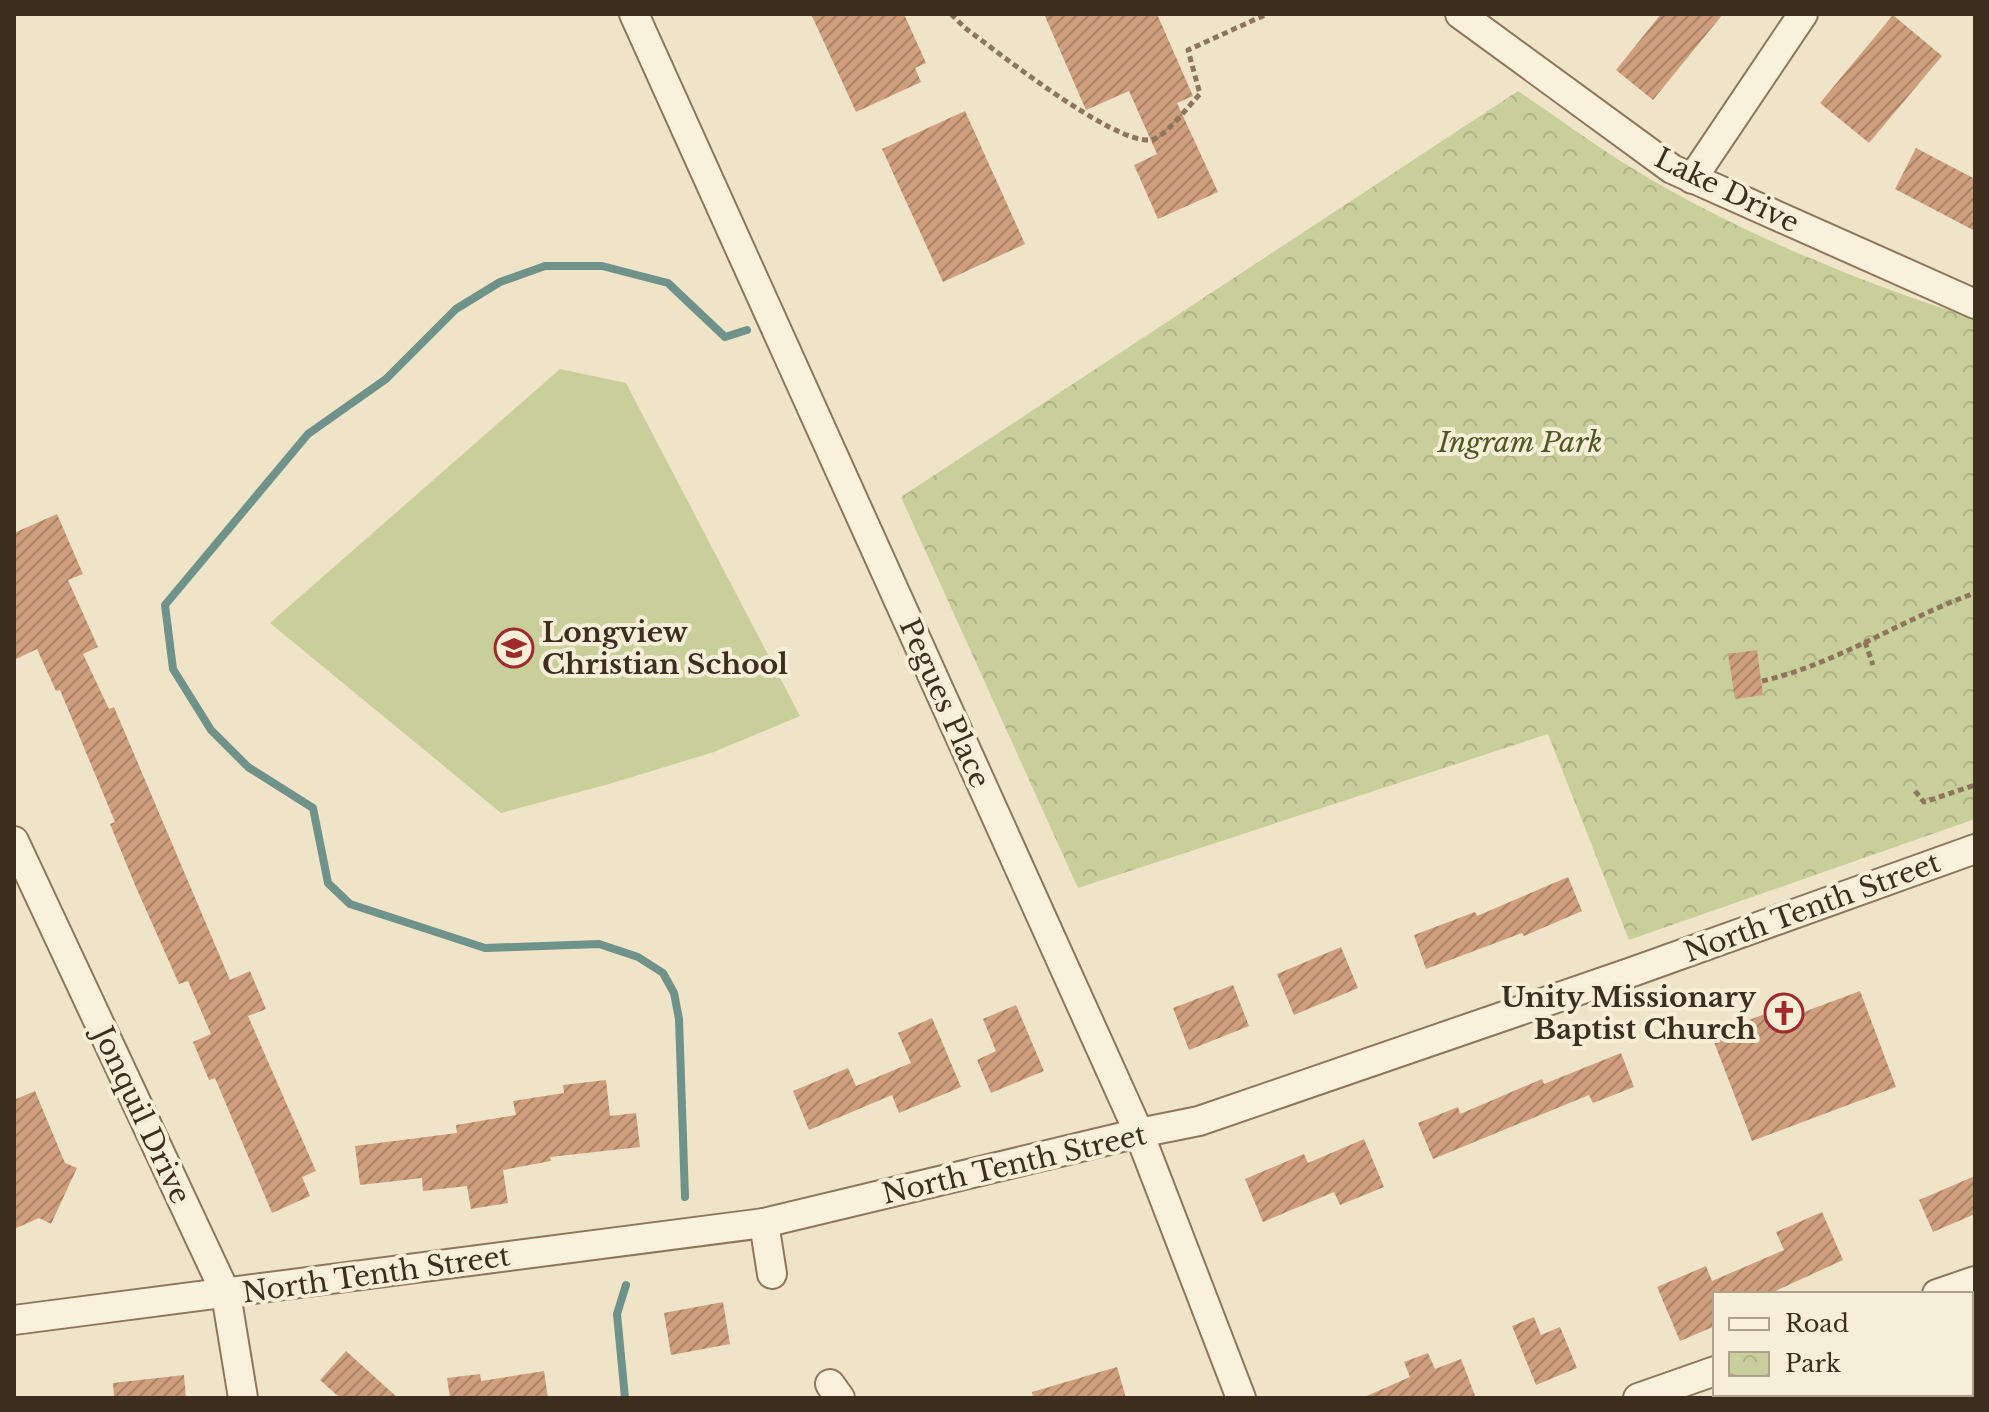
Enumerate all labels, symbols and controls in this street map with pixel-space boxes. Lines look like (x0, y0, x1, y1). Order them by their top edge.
street label: Lake Drive (1649, 140, 1805, 240)
park label: Ingram Park (1437, 425, 1602, 460)
street label: Pegues Place (892, 613, 997, 793)
place label: Longview Christian School (542, 615, 788, 682)
school or university icon: Longview Christian School (493, 627, 535, 669)
street label: North Tenth Street (1679, 845, 1945, 970)
place label: Unity Missionary Baptist Church (1501, 980, 1757, 1047)
church icon: Unity Missionary Baptist Church (1763, 992, 1805, 1034)
street label: Jonquil Drive (84, 1017, 198, 1209)
street label: North Tenth Street (879, 1117, 1150, 1212)
street label: North Tenth Street (240, 1238, 513, 1311)
legend (1713, 1292, 1973, 1396)
text: Road (1785, 1309, 1849, 1338)
text: Park (1785, 1349, 1841, 1378)

